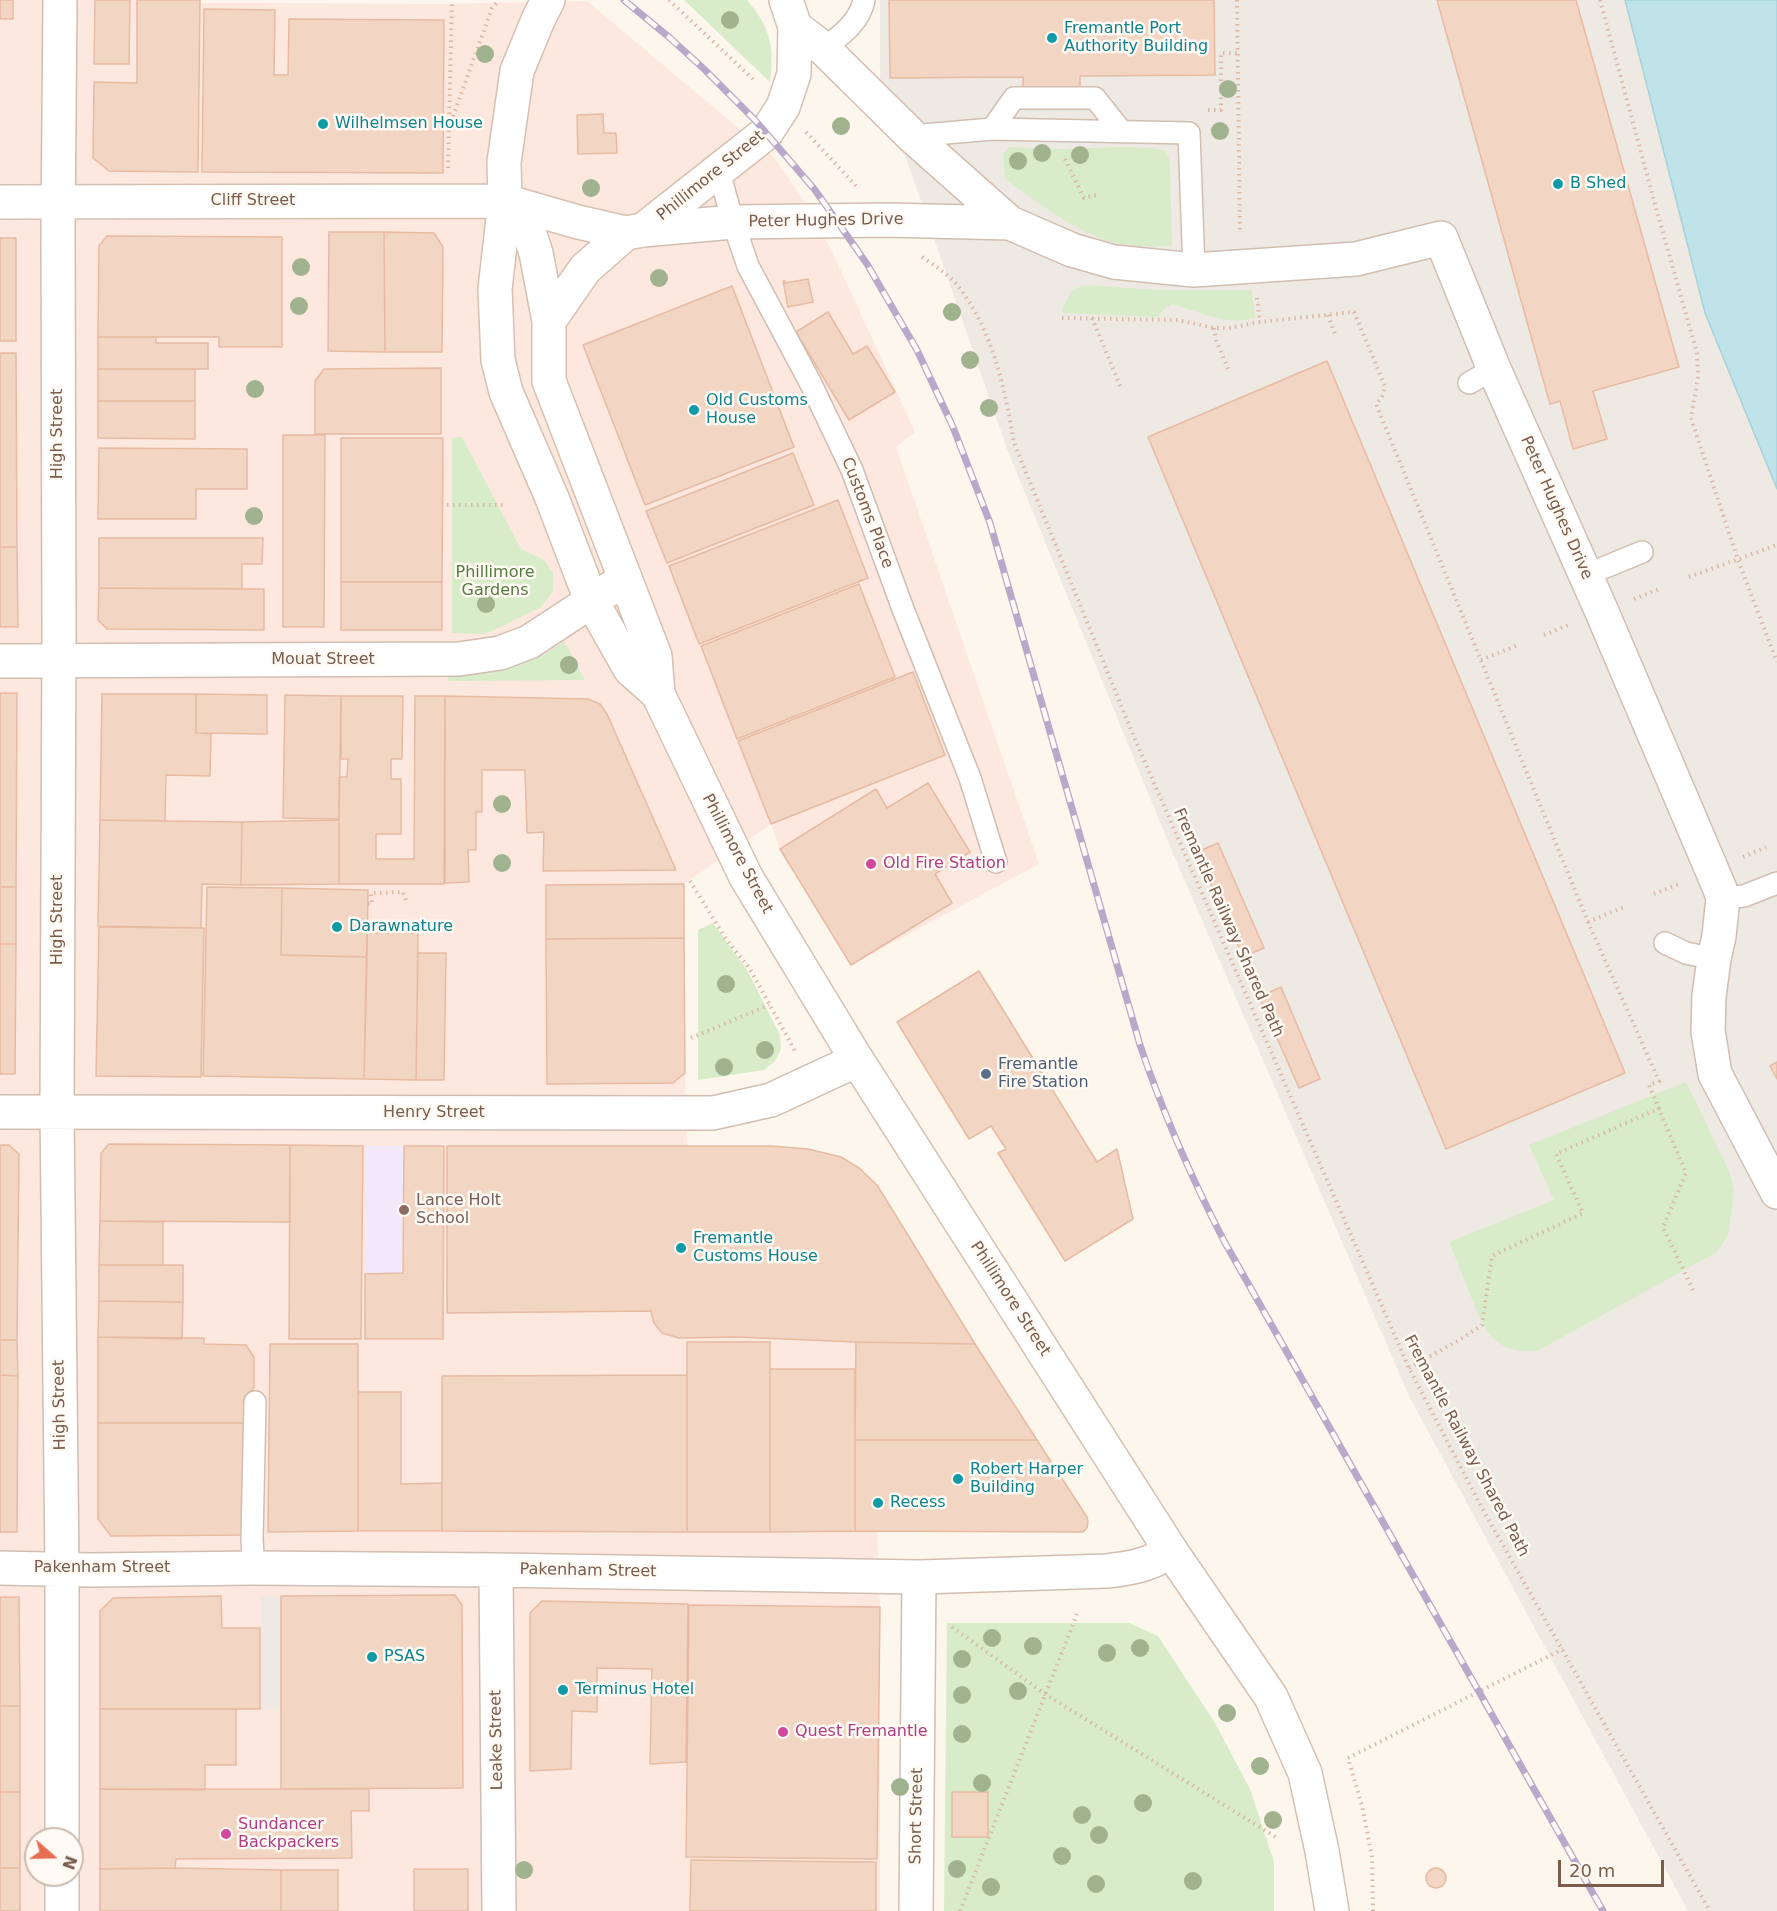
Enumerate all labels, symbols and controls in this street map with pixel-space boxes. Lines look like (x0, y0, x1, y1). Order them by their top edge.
place label: Fremantle Port Authority Building (1064, 19, 1208, 57)
marker: Fremantle Port Authority Building (1045, 31, 1059, 45)
place label: Wilhelmsen House (335, 114, 483, 134)
marker: Wilhelmsen House (316, 117, 330, 131)
street label: Phillimore Street (653, 127, 769, 225)
place label: B Shed (1570, 174, 1626, 194)
marker: B Shed (1551, 177, 1565, 191)
street label: Cliff Street (211, 191, 295, 211)
street label: Peter Hughes Drive (748, 210, 904, 232)
street label: High Street (48, 389, 68, 479)
place label: Old Customs House (706, 391, 808, 429)
marker: Old Customs House (687, 403, 701, 417)
street label: Peter Hughes Drive (1516, 433, 1596, 583)
street label: Customs Place (837, 455, 897, 571)
park label: Phillimore Gardens (455, 563, 535, 601)
street label: Mouat Street (271, 650, 375, 670)
street label: Phillimore Street (697, 791, 777, 917)
street label: Fremantle Railway Shared Path (1169, 805, 1287, 1041)
place label: Old Fire Station (883, 854, 1006, 874)
marker: Old Fire Station (864, 857, 878, 871)
street label: High Street (48, 875, 68, 965)
place label: Darawnature (349, 917, 453, 937)
marker: Darawnature (330, 920, 344, 934)
place label: Fremantle Fire Station (998, 1055, 1089, 1093)
marker: Fremantle Fire Station (979, 1067, 993, 1081)
street label: Henry Street (383, 1103, 485, 1123)
place label: Lance Holt School (416, 1191, 501, 1229)
marker: Lance Holt School (397, 1203, 411, 1217)
place label: Fremantle Customs House (693, 1229, 818, 1267)
street label: Phillimore Street (966, 1238, 1054, 1360)
marker: Fremantle Customs House (674, 1241, 688, 1255)
street label: Fremantle Railway Shared Path (1399, 1332, 1533, 1560)
street label: High Street (50, 1360, 70, 1450)
place label: Robert Harper Building (970, 1460, 1083, 1498)
marker: Robert Harper Building (951, 1472, 965, 1486)
place label: Recess (890, 1493, 946, 1513)
marker: Recess (871, 1496, 885, 1510)
street label: Pakenham Street (34, 1558, 170, 1578)
street label: Pakenham Street (520, 1560, 656, 1582)
place label: PSAS (384, 1647, 425, 1667)
marker: PSAS (365, 1650, 379, 1664)
place label: Terminus Hotel (575, 1680, 694, 1700)
marker: Terminus Hotel (556, 1683, 570, 1697)
street label: Leake Street (487, 1690, 507, 1790)
place label: Quest Fremantle (795, 1722, 927, 1742)
marker: Quest Fremantle (776, 1725, 790, 1739)
street label: Short Street (907, 1768, 927, 1864)
place label: Sundancer Backpackers (238, 1815, 339, 1853)
north arrow (24, 1827, 84, 1887)
marker: Sundancer Backpackers (219, 1827, 233, 1841)
scale bar (1561, 1848, 1668, 1886)
text: N (58, 1853, 81, 1872)
text: 20 m (1569, 1860, 1615, 1881)

